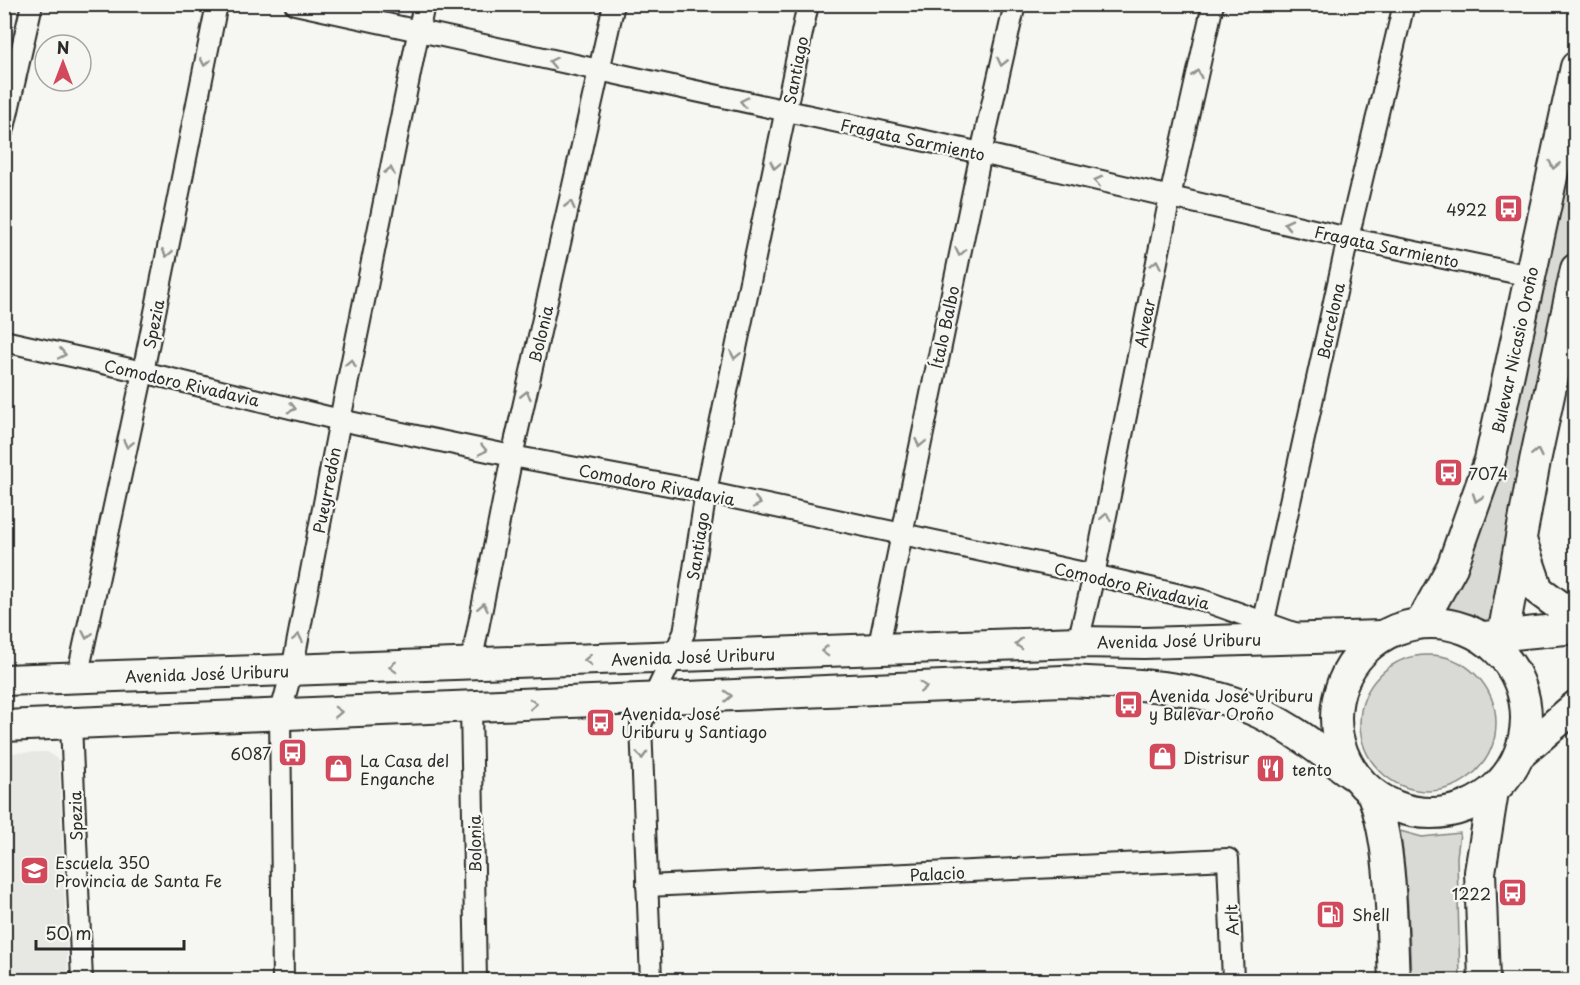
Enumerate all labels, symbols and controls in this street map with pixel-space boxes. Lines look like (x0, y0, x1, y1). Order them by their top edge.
north arrow (33, 33, 93, 93)
street label: Santiago (777, 34, 813, 106)
text: N (57, 35, 69, 59)
one-way arrow (548, 56, 558, 69)
one-way arrow (996, 56, 1009, 66)
one-way arrow (199, 57, 212, 67)
one-way arrow (1190, 69, 1203, 79)
one-way arrow (739, 96, 749, 109)
street label: Fragata Sarmiento (839, 112, 988, 166)
one-way arrow (770, 159, 783, 169)
one-way arrow (1548, 160, 1561, 170)
one-way arrow (383, 167, 396, 177)
one-way arrow (1093, 175, 1103, 188)
bus stop icon: 4922 (1492, 193, 1524, 225)
place label: 4922 (1446, 197, 1487, 221)
one-way arrow (562, 200, 575, 210)
one-way arrow (1283, 219, 1293, 232)
street label: Fragata Sarmiento (1313, 219, 1462, 273)
one-way arrow (954, 247, 967, 257)
one-way arrow (161, 248, 174, 258)
one-way arrow (1149, 260, 1162, 270)
street label: Bulevar Nicasio Oroño (1485, 264, 1543, 436)
street label: Barcelona (1310, 280, 1350, 362)
street label: Ítalo Balbo (924, 283, 965, 371)
street label: Alvear (1127, 296, 1161, 350)
street label: Spezia (136, 297, 170, 351)
street label: Bolonia (522, 303, 558, 365)
one-way arrow (56, 346, 66, 359)
one-way arrow (729, 350, 742, 360)
street label: Comodoro Rivadavia (102, 352, 262, 412)
one-way arrow (344, 358, 357, 368)
one-way arrow (518, 390, 531, 400)
one-way arrow (287, 401, 297, 414)
one-way arrow (914, 437, 927, 447)
one-way arrow (122, 439, 135, 449)
one-way arrow (477, 443, 487, 456)
street label: Pueyrredón (306, 445, 346, 535)
one-way arrow (1530, 448, 1543, 458)
street label: Comodoro Rivadavia (577, 457, 737, 511)
bus stop icon: 7074 (1432, 457, 1464, 489)
place label: 7074 (1469, 461, 1508, 485)
one-way arrow (1471, 492, 1484, 503)
one-way arrow (751, 496, 761, 509)
street label: Santiago (680, 510, 714, 582)
one-way arrow (1099, 513, 1112, 523)
street label: Comodoro Rivadavia (1052, 555, 1212, 615)
one-way arrow (476, 602, 489, 612)
street label: Avenida José Uriburu (1097, 627, 1261, 653)
one-way arrow (81, 629, 94, 639)
one-way arrow (291, 633, 304, 643)
one-way arrow (1015, 638, 1024, 651)
street label: Avenida José Uriburu (611, 641, 775, 671)
one-way arrow (820, 645, 829, 658)
one-way arrow (583, 653, 592, 666)
street label: Avenida José Uriburu (125, 658, 289, 688)
one-way arrow (388, 660, 397, 673)
one-way arrow (918, 681, 927, 694)
place label: Avenida José Uriburu y Bulevar Oroño (1149, 683, 1313, 725)
bus stop icon: Avenida José Uriburu y Bulevar Oroño (1112, 688, 1144, 720)
one-way arrow (723, 689, 732, 702)
one-way arrow (528, 698, 537, 711)
place label: Avenida José Uriburu y Santiago (621, 701, 767, 743)
one-way arrow (334, 706, 343, 719)
bus stop icon: Avenida José Uriburu y Santiago (584, 706, 616, 738)
bus stop icon: 6087 (276, 737, 308, 769)
place label: 6087 (230, 741, 271, 765)
shop icon: Distrisur (1146, 741, 1178, 773)
place label: Distrisur (1183, 745, 1250, 769)
place label: La Casa del Enganche (360, 748, 449, 790)
one-way arrow (635, 750, 648, 759)
shop icon: La Casa del Enganche (323, 753, 355, 785)
restaurant icon: tento (1255, 753, 1287, 785)
place label: tento (1292, 757, 1332, 781)
street label: Spezia (62, 790, 88, 841)
street label: Bolonia (461, 815, 487, 873)
place label: Escuela 350 Provincia de Santa Fe (55, 850, 222, 892)
school or university icon: Escuela 350 Provincia de Santa Fe (18, 855, 50, 887)
street label: Palacio (909, 860, 965, 886)
bus stop icon: 1222 (1496, 877, 1528, 909)
place label: 1222 (1452, 881, 1491, 905)
fuel station icon: Shell (1315, 898, 1347, 930)
place label: Shell (1352, 902, 1390, 926)
street label: Arlt (1218, 903, 1244, 936)
scale bar (36, 913, 184, 951)
text: 50 m (45, 919, 92, 946)

